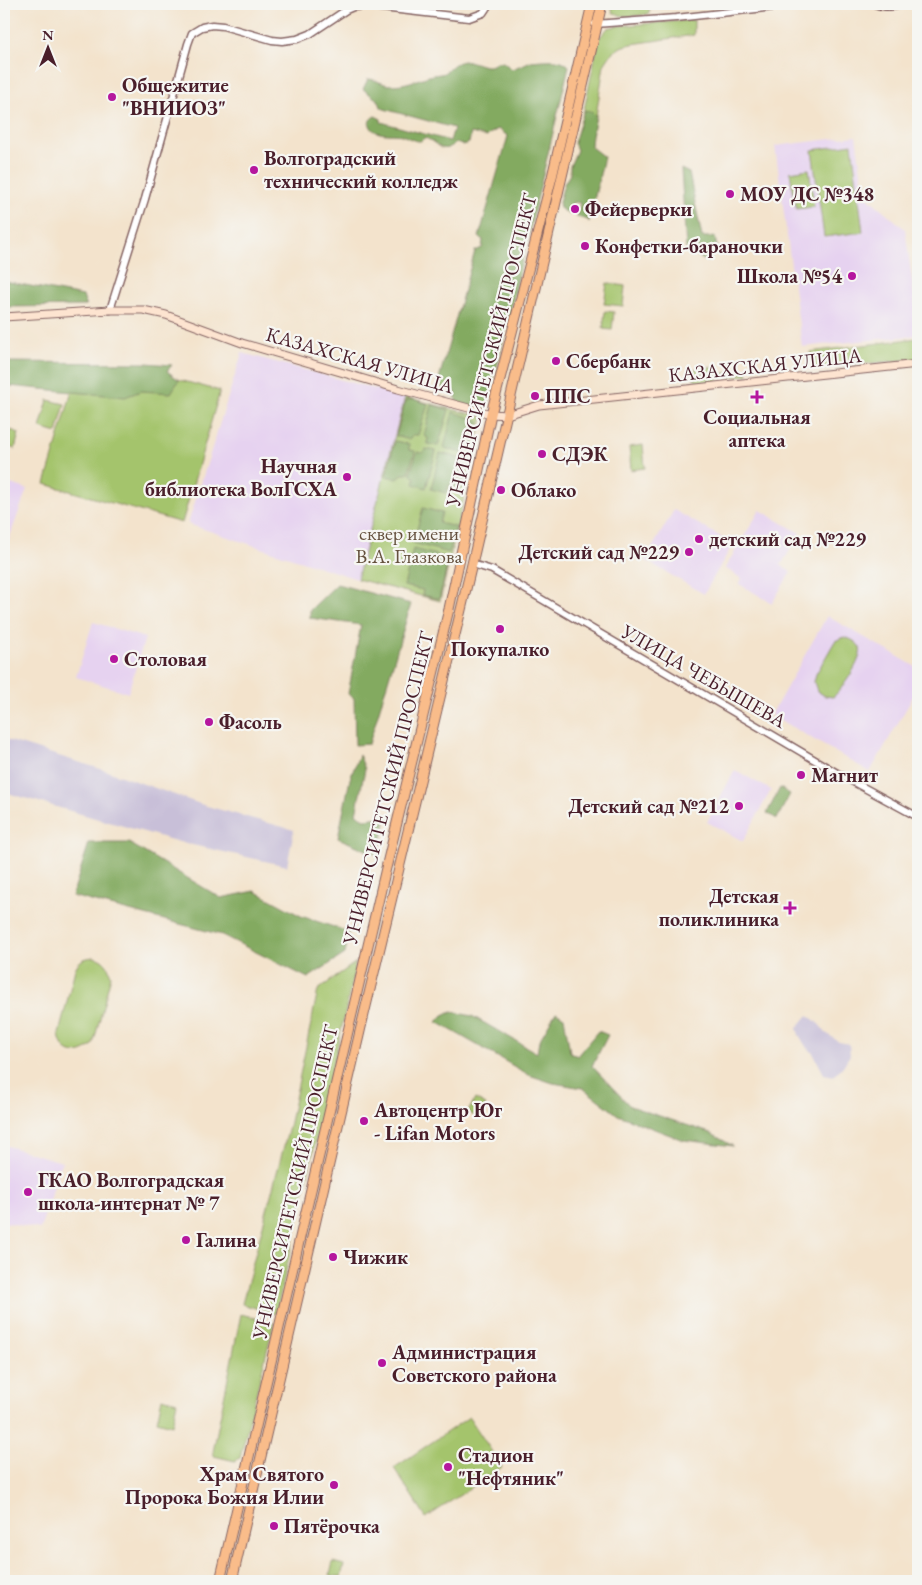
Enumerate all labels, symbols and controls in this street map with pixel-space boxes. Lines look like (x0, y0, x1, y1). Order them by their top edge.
north arrow (22, 22, 72, 72)
text: N (42, 26, 54, 44)
place label: Общежитие "ВНИИОЗ" (122, 72, 229, 121)
marker: Общежитие "ВНИИОЗ" (106, 91, 118, 103)
place label: Волгоградский технический колледж (264, 145, 458, 194)
marker: Волгоградский технический колледж (248, 164, 260, 176)
place label: МОУ ДС №348 (740, 181, 874, 207)
marker: МОУ ДС №348 (724, 188, 736, 200)
street label: УНИВЕРСИТЕТСКИЙ ПРОСПЕКТ (439, 190, 543, 510)
place label: Фейерверки (585, 196, 692, 222)
marker: Фейерверки (569, 203, 581, 215)
place label: Конфетки-бараночки (595, 233, 783, 259)
marker: Конфетки-бараночки (579, 240, 591, 252)
place label: Школа №54 (737, 263, 842, 289)
marker: Школа №54 (846, 270, 858, 282)
street label: КАЗАХСКАЯ УЛИЦА (263, 321, 457, 399)
street label: КАЗАХСКАЯ УЛИЦА (667, 342, 863, 388)
place label: Сбербанк (566, 348, 651, 374)
marker: Сбербанк (550, 355, 562, 367)
place label: ППС (545, 383, 591, 409)
marker: ППС (529, 390, 541, 402)
marker: Социальная аптека (751, 391, 763, 403)
place label: Социальная аптека (703, 404, 811, 453)
place label: СДЭК (552, 441, 608, 467)
marker: СДЭК (536, 448, 548, 460)
place label: Научная библиотека ВолГСХА (145, 453, 338, 502)
marker: Научная библиотека ВолГСХА (341, 471, 353, 483)
place label: Облако (511, 477, 576, 503)
marker: Облако (495, 484, 507, 496)
park label: сквер имени В.А. Глазкова (356, 520, 462, 569)
place label: детский сад №229 (709, 526, 867, 552)
marker: детский сад №229 (693, 533, 705, 545)
place label: Детский сад №229 (518, 539, 679, 565)
marker: Детский сад №229 (683, 546, 695, 558)
street label: УЛИЦА ЧЕБЫШЕВА (616, 618, 791, 734)
marker: Покупалко (494, 623, 506, 635)
street label: УНИВЕРСИТЕТСКИЙ ПРОСПЕКТ (336, 628, 440, 948)
place label: Покупалко (451, 636, 549, 662)
place label: Столовая (124, 646, 207, 672)
marker: Столовая (108, 653, 120, 665)
place label: Фасоль (219, 709, 282, 735)
marker: Фасоль (203, 716, 215, 728)
place label: Магнит (811, 762, 878, 788)
marker: Магнит (795, 769, 807, 781)
place label: Детский сад №212 (568, 793, 729, 819)
marker: Детский сад №212 (733, 800, 745, 812)
place label: Детская поликлиника (659, 883, 779, 932)
marker: Детская поликлиника (783, 901, 797, 915)
street label: УНИВЕРСИТЕТСКИЙ ПРОСПЕКТ (246, 1022, 344, 1343)
place label: Автоцентр Юг - Lifan Motors (373, 1097, 502, 1146)
marker: Автоцентр Юг - Lifan Motors (358, 1115, 370, 1127)
place label: ГКАО Волгоградская школа-интернат № 7 (38, 1167, 225, 1216)
marker: ГКАО Волгоградская школа-интернат № 7 (22, 1186, 34, 1198)
place label: Галина (196, 1227, 257, 1253)
marker: Галина (180, 1234, 192, 1246)
place label: Чижик (343, 1244, 408, 1270)
marker: Чижик (327, 1251, 339, 1263)
place label: Администрация Советского района (391, 1339, 557, 1388)
marker: Администрация Советского района (376, 1357, 388, 1369)
place label: Стадион "Нефтяник" (458, 1442, 564, 1491)
place label: Храм Святого Пророка Божия Илии (125, 1461, 324, 1510)
marker: Стадион "Нефтяник" (442, 1461, 454, 1473)
marker: Храм Святого Пророка Божия Илии (328, 1479, 340, 1491)
place label: Пятёрочка (284, 1513, 380, 1539)
marker: Пятёрочка (268, 1520, 280, 1532)

